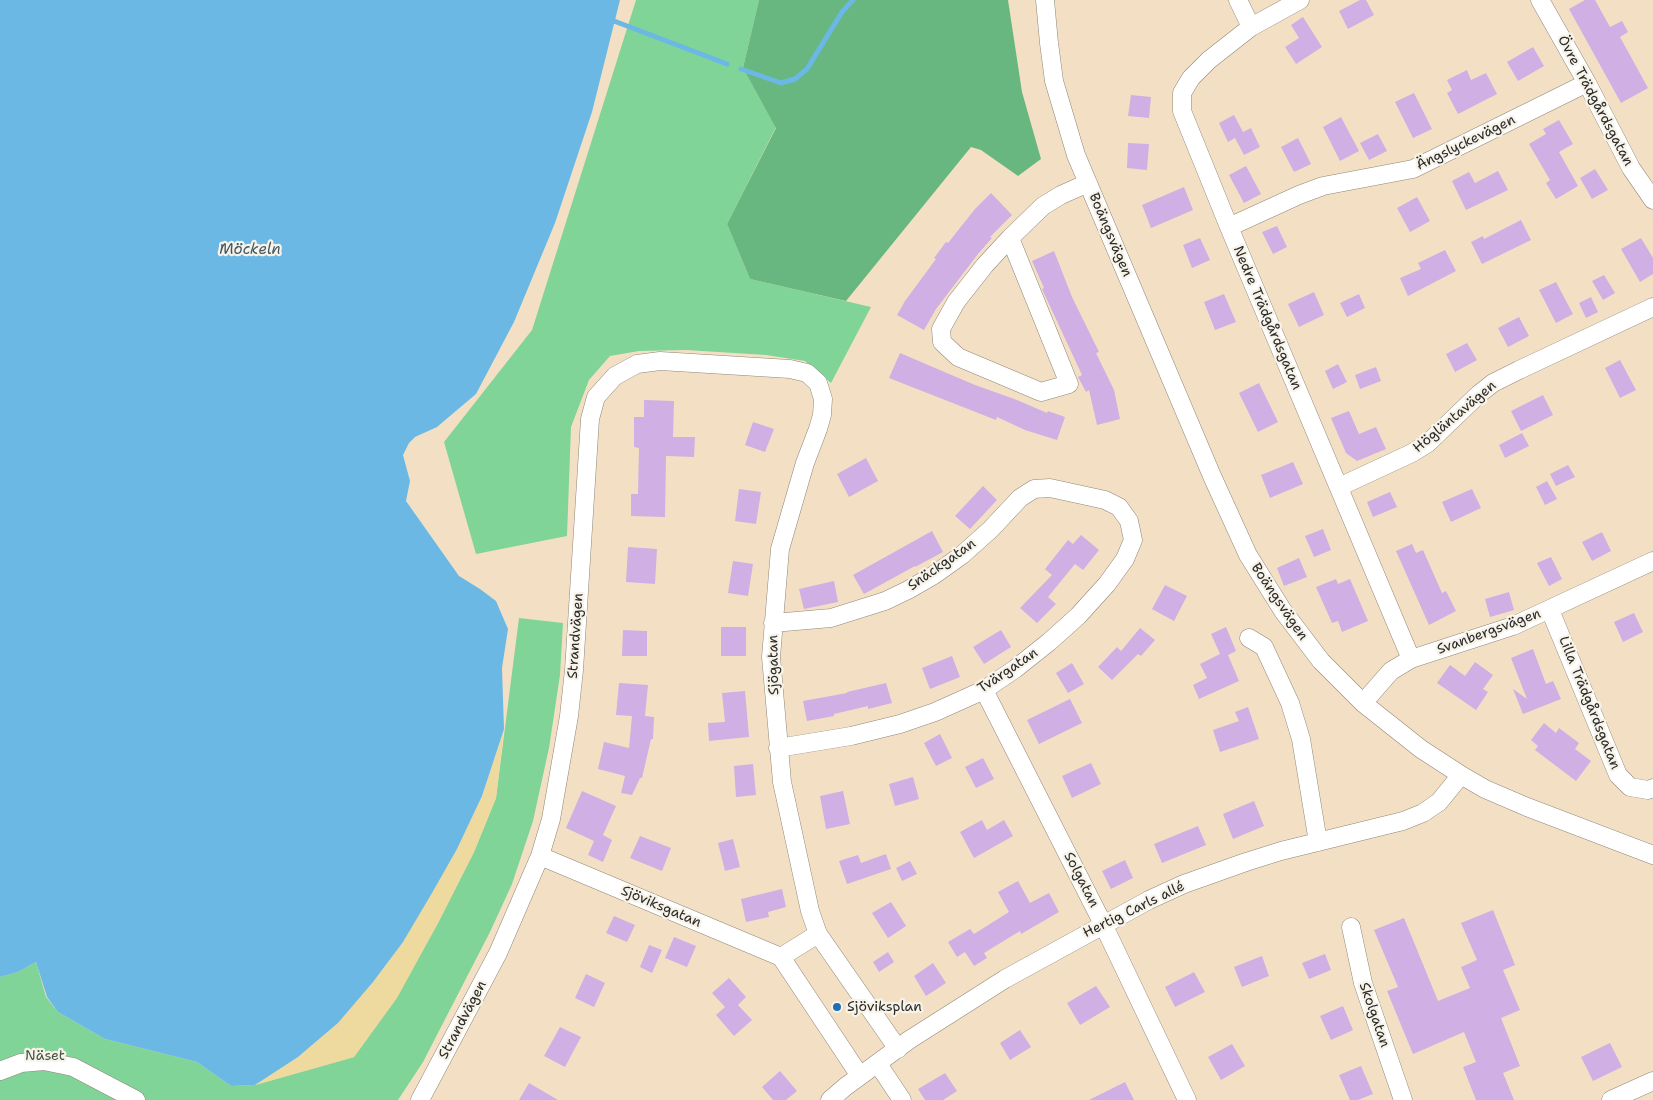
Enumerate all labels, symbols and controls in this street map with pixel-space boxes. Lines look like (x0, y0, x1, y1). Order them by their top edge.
street label: Övre Trädgårdsgatan (1553, 33, 1637, 169)
street label: Ängslyckevägen (1414, 112, 1518, 174)
street label: Boängsvägen (1085, 191, 1135, 279)
water label: Möckeln (219, 241, 281, 259)
street label: Nedre Trädgårdsgatan (1229, 244, 1305, 392)
street label: Högläntavägen (1410, 377, 1500, 457)
street label: Snäckgatan (905, 535, 979, 595)
street label: Boängsvägen (1247, 560, 1311, 644)
street label: Strandvägen (565, 593, 587, 679)
street label: Svanbergsvägen (1435, 605, 1543, 659)
street label: Lilla Trädgårdsgatan (1555, 634, 1623, 772)
street label: Sjögatan (765, 635, 783, 695)
street label: Tvärgatan (975, 645, 1041, 697)
street label: Solgatan (1060, 849, 1102, 911)
street label: Hertig Carls allé (1081, 878, 1187, 942)
street label: Sjöviksgatan (618, 883, 704, 931)
street label: Strandvägen (435, 978, 491, 1062)
street label: Skolgatan (1355, 980, 1393, 1050)
place label: Sjöviksplan (847, 999, 922, 1015)
marker: Sjöviksplan (831, 1001, 843, 1013)
park label: Näset (25, 1048, 65, 1064)

